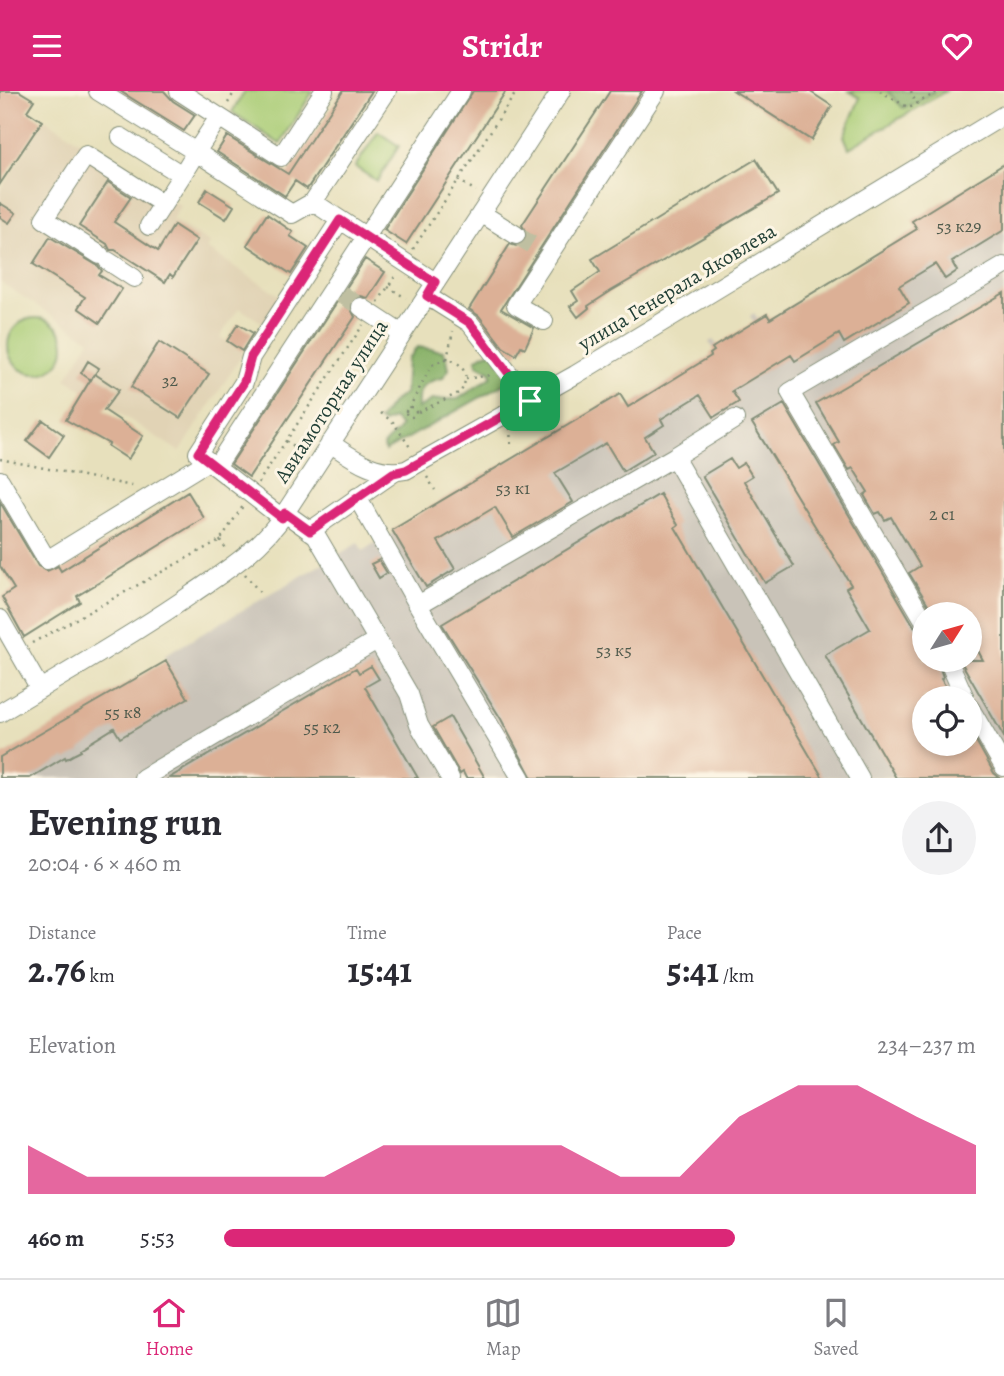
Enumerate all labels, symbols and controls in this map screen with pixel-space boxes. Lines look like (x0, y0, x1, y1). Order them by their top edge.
text: Stridr (462, 24, 542, 68)
icon: menu (28, 27, 66, 65)
icon: heart (938, 27, 976, 65)
house number: 53 к29 (937, 214, 981, 238)
street label: улица Генерала Яковлева (572, 217, 782, 358)
street label: Авиамоторная улица (267, 314, 394, 489)
house number: 32 (162, 368, 178, 392)
pin (500, 371, 560, 431)
icon: arrive (511, 382, 549, 420)
house number: 53 к1 (496, 476, 530, 500)
house number: 2 с1 (929, 502, 955, 526)
north arrow (912, 602, 982, 672)
map controls (912, 602, 982, 756)
house number: 53 к5 (596, 638, 632, 662)
button: locate (912, 686, 982, 756)
house number: 55 к8 (104, 700, 142, 724)
house number: 55 к2 (304, 715, 341, 739)
text: Evening run (28, 796, 222, 848)
button: share (902, 801, 976, 875)
text: 20:04 · 6 × 460 m (28, 848, 181, 879)
text: Distance (28, 920, 96, 946)
text: Time (347, 920, 387, 946)
text: Pace (667, 920, 702, 946)
text: 2.76 (28, 946, 86, 994)
text: 15:41 (347, 946, 412, 994)
text: 5:41 (667, 946, 719, 994)
text: km (86, 963, 115, 989)
text: /km (719, 963, 754, 989)
text: Elevation (28, 1030, 116, 1061)
text: 234–237 m (877, 1030, 976, 1061)
text: 460 m (28, 1223, 84, 1254)
text: 5:53 (140, 1223, 175, 1254)
tab: Home (146, 1294, 193, 1362)
tab: Map (484, 1294, 522, 1362)
tab: Saved (813, 1294, 858, 1362)

